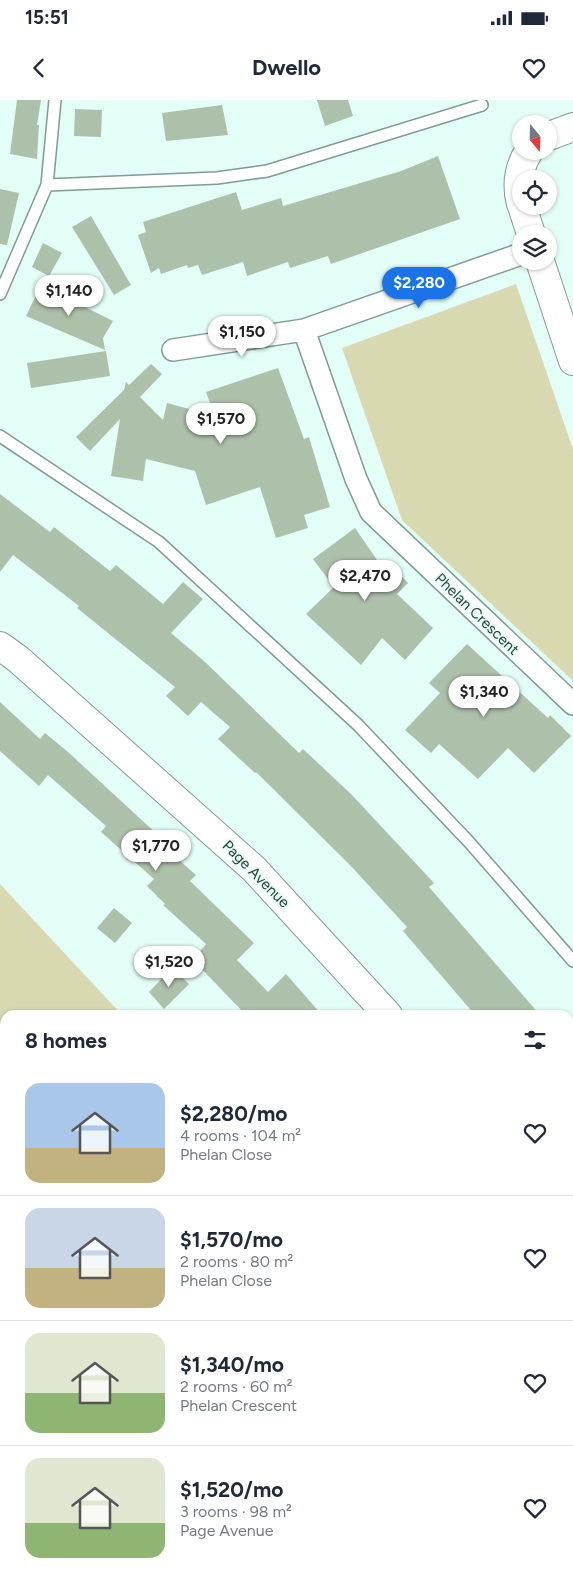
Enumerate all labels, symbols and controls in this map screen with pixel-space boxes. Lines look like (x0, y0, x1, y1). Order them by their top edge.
text: 15:51 (25, 6, 69, 29)
icon: back (25, 54, 53, 82)
text: Dwello (252, 54, 321, 81)
icon: heart (520, 54, 548, 82)
north arrow (512, 115, 558, 160)
map controls (512, 115, 557, 270)
button: locate (512, 170, 557, 215)
button: layers (512, 225, 557, 270)
pin: $2,280 (378, 266, 460, 309)
text: $2,280 (393, 273, 445, 292)
pin: $1,140 (28, 274, 110, 317)
text: $1,140 (46, 281, 92, 300)
pin: $1,150 (201, 316, 283, 358)
text: $1,150 (219, 322, 265, 341)
pin: $1,570 (180, 402, 262, 445)
text: $1,570 (197, 409, 245, 428)
pin: $2,470 (324, 560, 406, 602)
text: $2,470 (339, 566, 391, 585)
street label: Phelan Crescent (431, 569, 523, 659)
pin: $1,340 (443, 676, 525, 718)
text: $1,340 (459, 682, 509, 701)
pin: $1,770 (115, 830, 197, 872)
text: $1,770 (132, 836, 180, 855)
street label: Page Avenue (219, 837, 293, 911)
pin: $1,520 (128, 946, 210, 988)
text: $1,520 (145, 952, 193, 971)
icon: filters (521, 1026, 549, 1054)
text: 8 homes (25, 1028, 107, 1053)
text: $2,280/mo (180, 1101, 287, 1126)
icon: home (65, 1103, 125, 1163)
icon: heart (521, 1119, 549, 1147)
text: 4 rooms · 104 m² (180, 1126, 301, 1145)
text: Phelan Close (180, 1145, 272, 1164)
text: $1,570/mo (180, 1227, 283, 1252)
icon: home (65, 1228, 125, 1288)
icon: heart (521, 1244, 549, 1272)
text: 2 rooms · 80 m² (180, 1252, 293, 1271)
text: Phelan Close (180, 1271, 272, 1290)
text: $1,340/mo (180, 1352, 284, 1377)
icon: home (65, 1353, 125, 1413)
icon: heart (521, 1369, 549, 1397)
text: 2 rooms · 60 m² (180, 1377, 293, 1396)
text: Phelan Crescent (180, 1396, 297, 1415)
text: $1,520/mo (180, 1477, 283, 1502)
icon: home (65, 1478, 125, 1538)
icon: heart (521, 1494, 549, 1522)
text: 3 rooms · 98 m² (180, 1502, 292, 1521)
text: Page Avenue (180, 1521, 273, 1540)

